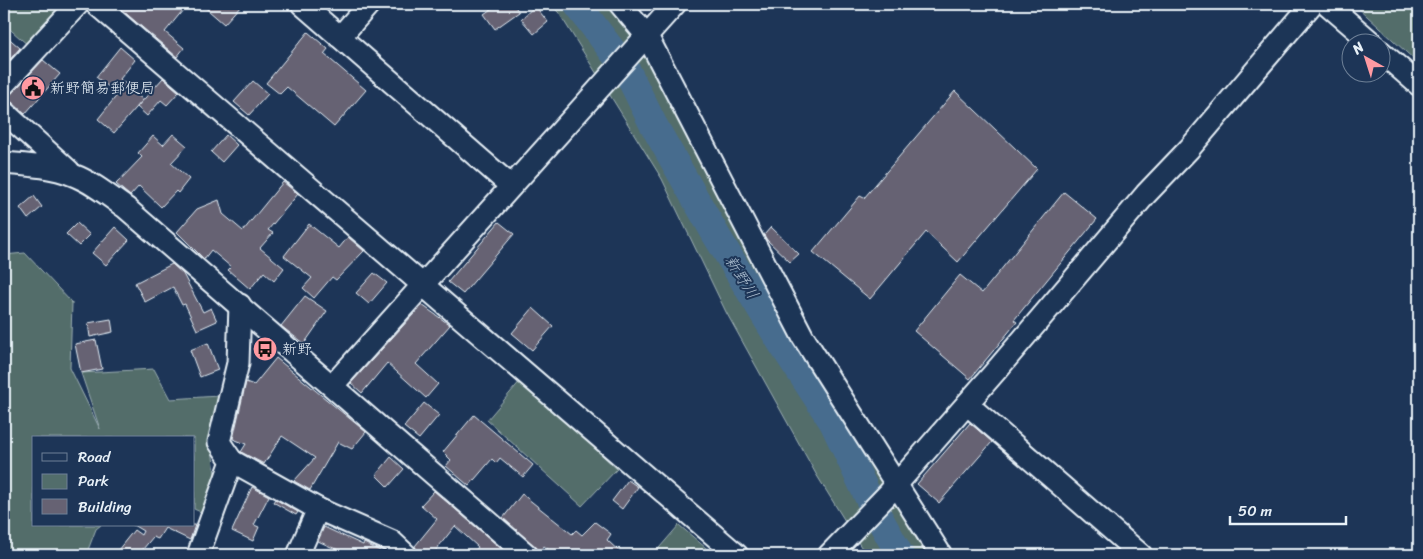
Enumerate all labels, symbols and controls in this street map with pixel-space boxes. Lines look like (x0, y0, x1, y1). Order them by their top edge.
north arrow (1340, 32, 1390, 82)
text: N (1346, 35, 1370, 62)
public building icon: 新野簡易郵便局 (20, 75, 46, 101)
place label: 新野簡易郵便局 (50, 75, 155, 101)
water label: 新野川 (717, 249, 767, 305)
bus stop icon: 新野 (252, 336, 278, 362)
place label: 新野 (282, 336, 312, 362)
legend (32, 436, 195, 526)
text: Road (78, 444, 111, 470)
text: Park (78, 468, 109, 494)
text: Building (78, 494, 132, 520)
scale bar (1230, 494, 1347, 526)
text: 50 m (1238, 498, 1273, 524)

